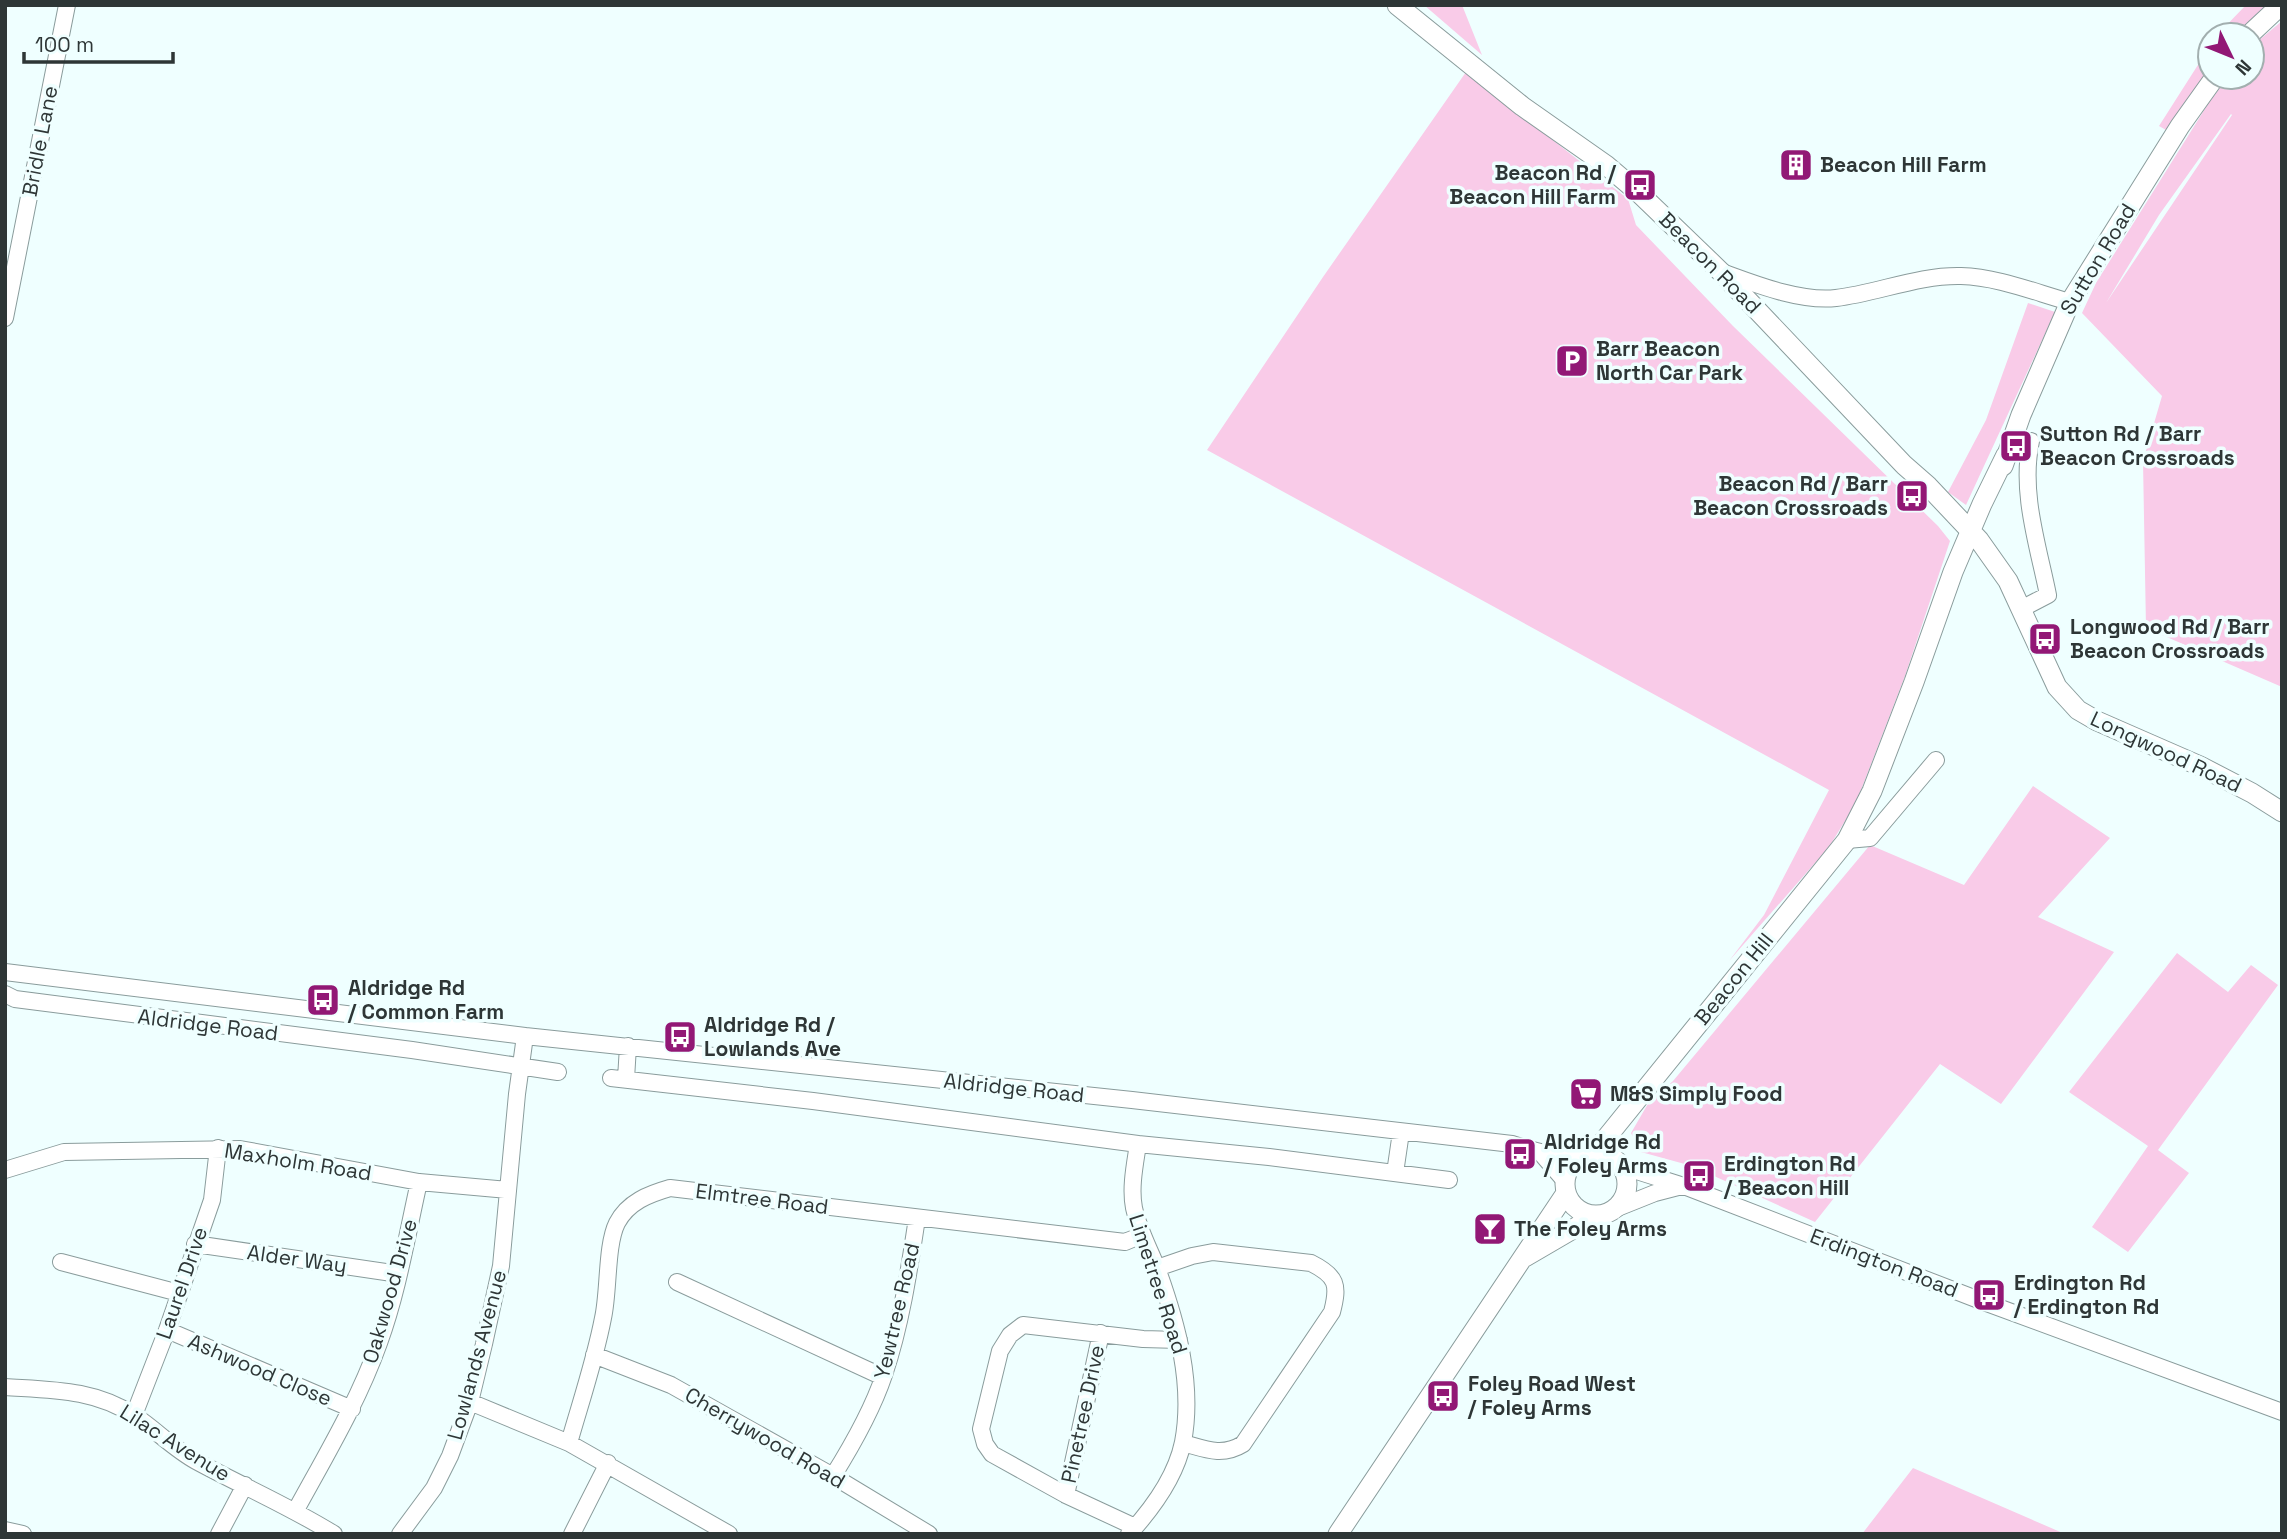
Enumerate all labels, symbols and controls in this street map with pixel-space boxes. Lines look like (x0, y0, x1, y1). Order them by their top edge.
scale bar (24, 21, 173, 65)
north arrow (2196, 21, 2266, 91)
text: 100 m (35, 31, 94, 58)
text: N (2230, 54, 2257, 80)
street label: Bridle Lane (16, 83, 63, 199)
building icon: Beacon Hill Farm (1777, 146, 1815, 184)
place label: Beacon Hill Farm (1820, 151, 1987, 178)
place label: Beacon Rd / Beacon Hill Farm (1449, 159, 1617, 210)
bus stop icon: Beacon Rd / Beacon Hill Farm (1621, 166, 1659, 204)
street label: Sutton Road (2054, 198, 2141, 319)
street label: Beacon Road (1654, 206, 1767, 319)
place label: Barr Beacon North Car Park (1596, 335, 1743, 386)
parking icon: Barr Beacon North Car Park (1553, 342, 1591, 380)
place label: Sutton Rd / Barr Beacon Crossroads (2040, 420, 2235, 471)
bus stop icon: Sutton Rd / Barr Beacon Crossroads (1997, 427, 2035, 465)
place label: Beacon Rd / Barr Beacon Crossroads (1693, 470, 1888, 521)
bus stop icon: Beacon Rd / Barr Beacon Crossroads (1893, 477, 1931, 515)
place label: Longwood Rd / Barr Beacon Crossroads (2070, 613, 2270, 664)
bus stop icon: Longwood Rd / Barr Beacon Crossroads (2026, 620, 2064, 658)
street label: Longwood Road (2086, 705, 2246, 798)
street label: Beacon Hill (1688, 927, 1779, 1030)
place label: Aldridge Rd / Common Farm (347, 974, 504, 1025)
bus stop icon: Aldridge Rd / Common Farm (304, 981, 342, 1019)
street label: Aldridge Road (136, 1002, 280, 1047)
place label: Aldridge Rd / Lowlands Ave (704, 1011, 841, 1062)
bus stop icon: Aldridge Rd / Lowlands Ave (661, 1018, 699, 1056)
street label: Aldridge Road (942, 1067, 1086, 1108)
supermarket icon: M&S Simply Food (1567, 1075, 1605, 1113)
place label: M&S Simply Food (1610, 1080, 1783, 1107)
place label: Aldridge Rd / Foley Arms (1543, 1128, 1668, 1179)
bus stop icon: Aldridge Rd / Foley Arms (1501, 1135, 1539, 1173)
street label: Maxholm Road (223, 1137, 374, 1186)
place label: Erdington Rd / Beacon Hill (1723, 1150, 1856, 1201)
bus stop icon: Erdington Rd / Beacon Hill (1680, 1157, 1718, 1195)
street label: Elmtree Road (694, 1177, 830, 1220)
street label: Limetree Road (1123, 1210, 1194, 1357)
bar icon: The Foley Arms (1471, 1210, 1509, 1248)
street label: Oakwood Drive (356, 1215, 423, 1366)
place label: The Foley Arms (1514, 1215, 1667, 1242)
street label: Erdington Road (1806, 1222, 1962, 1303)
street label: Laurel Drive (150, 1223, 213, 1343)
street label: Alder Way (246, 1238, 349, 1279)
street label: Yewtree Road (868, 1240, 925, 1382)
street label: Lowlands Avenue (441, 1267, 512, 1443)
place label: Erdington Rd / Erdington Rd (2013, 1269, 2159, 1320)
bus stop icon: Erdington Rd / Erdington Rd (1970, 1276, 2008, 1314)
street label: Ashwood Close (184, 1327, 336, 1412)
street label: Pinetree Drive (1055, 1342, 1110, 1485)
place label: Foley Road West / Foley Arms (1467, 1370, 1636, 1421)
bus stop icon: Foley Road West / Foley Arms (1424, 1377, 1462, 1415)
street label: Cherrywood Road (680, 1381, 850, 1494)
street label: Lilac Avenue (115, 1398, 236, 1487)

